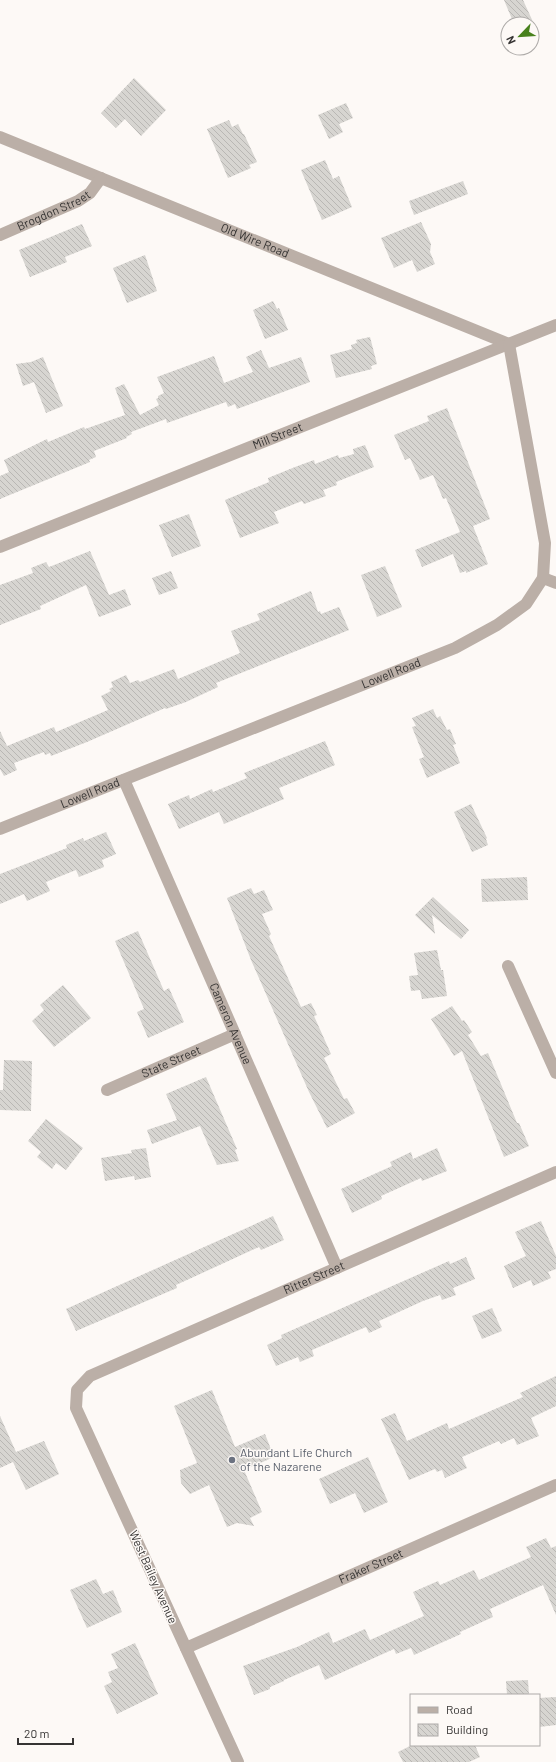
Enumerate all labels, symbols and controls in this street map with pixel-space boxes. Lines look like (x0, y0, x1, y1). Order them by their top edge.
north arrow (500, 16, 540, 56)
text: N (503, 34, 518, 47)
street label: Brogdon Street (14, 187, 93, 233)
street label: Old Wire Road (219, 220, 291, 260)
street label: Mill Street (250, 419, 304, 451)
street label: Lowell Road (359, 654, 422, 691)
street label: Lowell Road (58, 774, 121, 810)
street label: Cameron Avenue (207, 980, 255, 1066)
street label: State Street (139, 1042, 203, 1080)
street label: Ritter Street (281, 1258, 346, 1296)
place label: Abundant Life Church of the Nazarene (240, 1445, 352, 1473)
marker: Abundant Life Church of the Nazarene (227, 1455, 237, 1465)
street label: West Bailey Avenue (127, 1528, 181, 1625)
street label: Fraker Street (336, 1545, 405, 1586)
legend (410, 1694, 540, 1746)
text: Road (446, 1702, 473, 1716)
scale bar (18, 1720, 73, 1746)
text: Building (446, 1722, 488, 1736)
text: 20 m (24, 1726, 50, 1740)

